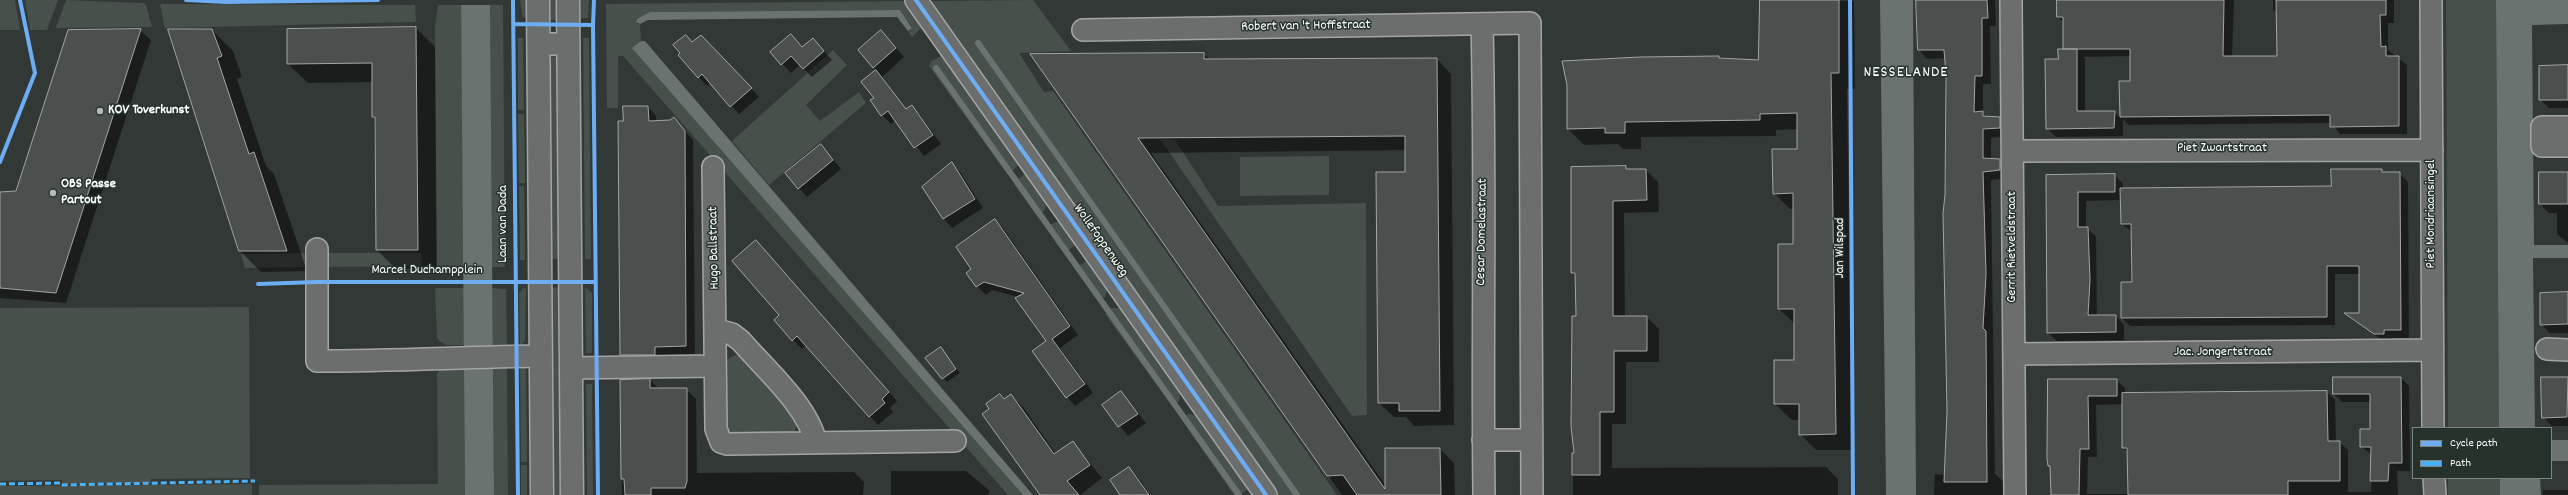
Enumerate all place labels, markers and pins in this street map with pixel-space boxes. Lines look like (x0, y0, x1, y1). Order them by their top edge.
place label: KOV Toverkunst (108, 103, 190, 119)
marker: KOV Toverkunst (95, 106, 105, 116)
place label: OBS Passe Partout (61, 177, 116, 210)
marker: OBS Passe Partout (48, 188, 58, 198)

